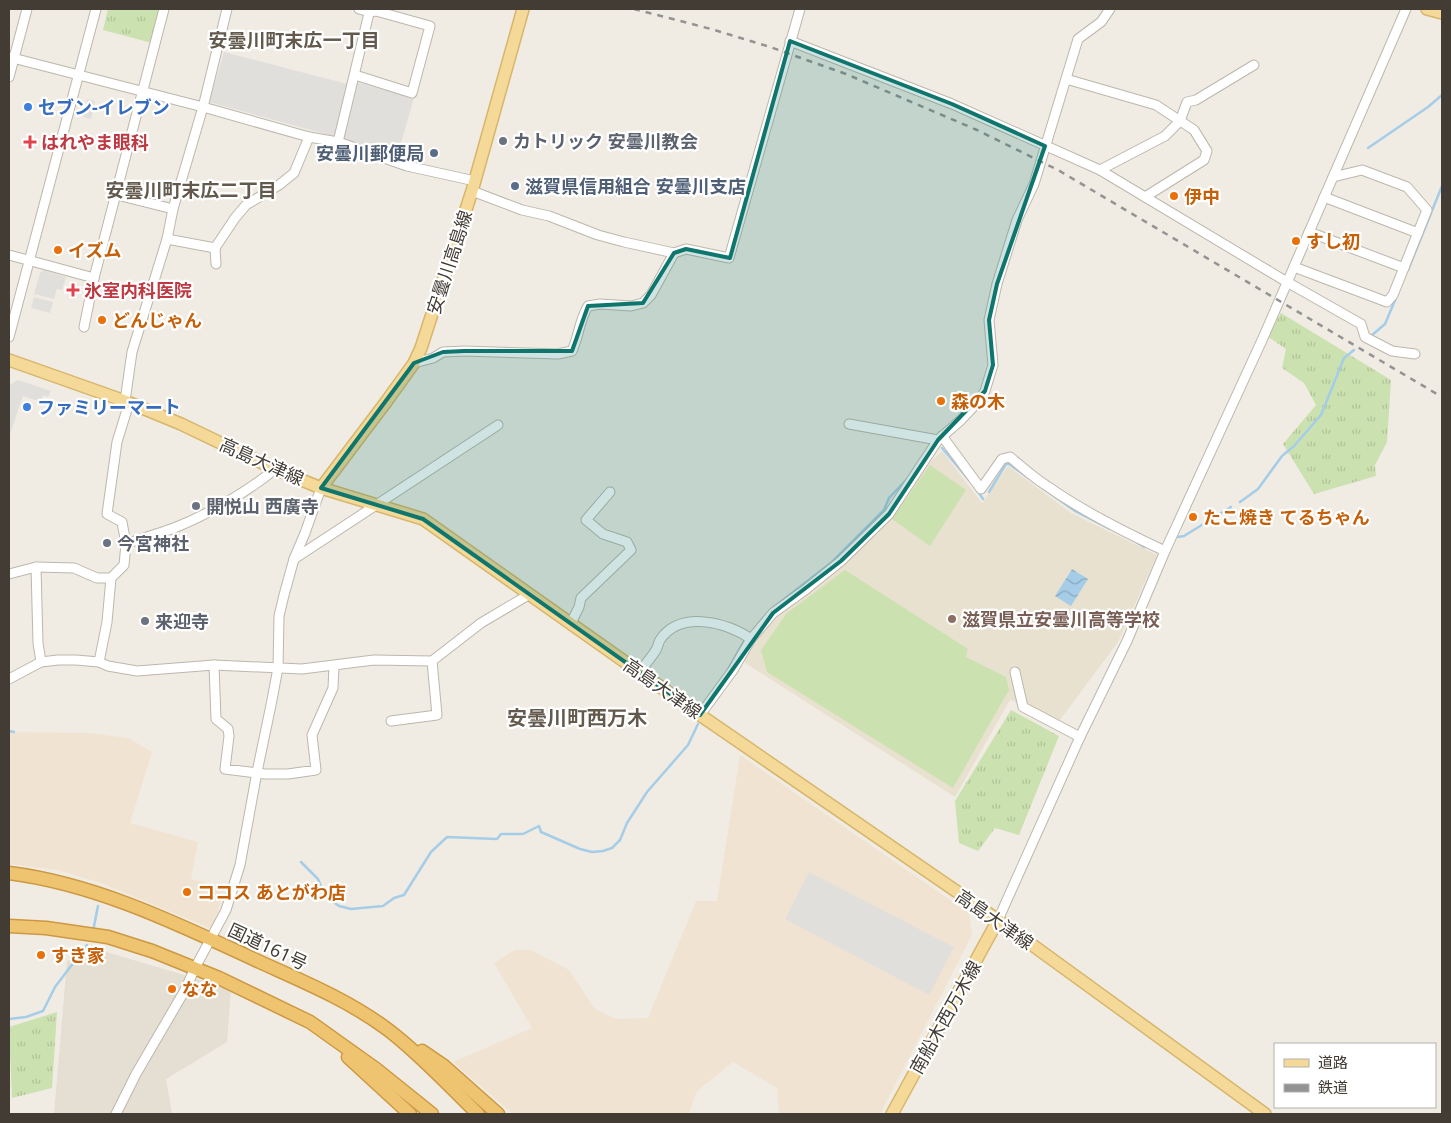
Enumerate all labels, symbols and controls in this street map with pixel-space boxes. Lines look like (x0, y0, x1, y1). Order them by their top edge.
district label: 安曇川町末広一丁目 (208, 27, 380, 53)
place label: セブン-イレブン (38, 95, 170, 119)
marker: セブン-イレブン (22, 101, 34, 113)
place label: カトリック 安曇川教会 (513, 129, 698, 153)
place label: はれやま眼科 (41, 130, 149, 154)
marker: はれやま眼科 (23, 135, 37, 149)
marker: カトリック 安曇川教会 (497, 135, 509, 147)
place label: 安曇川郵便局 (316, 141, 424, 165)
marker: 安曇川郵便局 (428, 147, 440, 159)
place label: 滋賀県信用組合 安曇川支店 (525, 174, 746, 198)
district label: 安曇川町末広二丁目 (105, 177, 277, 203)
marker: 滋賀県信用組合 安曇川支店 (509, 180, 521, 192)
place label: 伊中 (1184, 184, 1220, 208)
marker: 伊中 (1168, 190, 1180, 202)
street label: 安曇川高島線 (421, 207, 477, 317)
place label: すし初 (1306, 229, 1360, 253)
marker: すし初 (1290, 235, 1302, 247)
place label: イズム (68, 238, 121, 262)
marker: イズム (52, 244, 64, 256)
place label: 氷室内科医院 (84, 278, 192, 302)
marker: 氷室内科医院 (66, 283, 80, 297)
place label: どんじゃん (112, 308, 202, 332)
marker: どんじゃん (96, 314, 108, 326)
place label: 森の木 (951, 389, 1005, 413)
place label: ファミリーマート (37, 395, 181, 419)
marker: 森の木 (935, 395, 947, 407)
marker: ファミリーマート (21, 401, 33, 413)
street label: 高島大津線 (216, 432, 308, 490)
place label: 開悦山 西廣寺 (206, 494, 319, 518)
marker: 開悦山 西廣寺 (190, 500, 202, 512)
place label: たこ焼き てるちゃん (1203, 505, 1370, 529)
marker: たこ焼き てるちゃん (1187, 511, 1199, 523)
place label: 今宮神社 (117, 531, 189, 555)
marker: 今宮神社 (101, 537, 113, 549)
place label: 滋賀県立安曇川高等学校 (962, 607, 1160, 631)
place label: 来迎寺 (155, 609, 209, 633)
marker: 滋賀県立安曇川高等学校 (946, 613, 958, 625)
marker: 来迎寺 (139, 615, 151, 627)
street label: 高島大津線 (619, 652, 707, 724)
district label: 安曇川町西万木 (507, 704, 647, 731)
place label: ココス あとがわ店 (197, 880, 346, 904)
street label: 高島大津線 (951, 883, 1039, 955)
marker: ココス あとがわ店 (181, 886, 193, 898)
street label: 国道161号 (224, 917, 312, 975)
place label: すき家 (51, 943, 105, 967)
marker: すき家 (35, 949, 47, 961)
street label: 南船木西万木線 (904, 956, 986, 1078)
place label: なな (182, 977, 218, 1001)
marker: なな (166, 983, 178, 995)
legend (1274, 1043, 1436, 1108)
text: 道路 (1318, 1052, 1348, 1072)
text: 鉄道 (1318, 1077, 1348, 1097)

